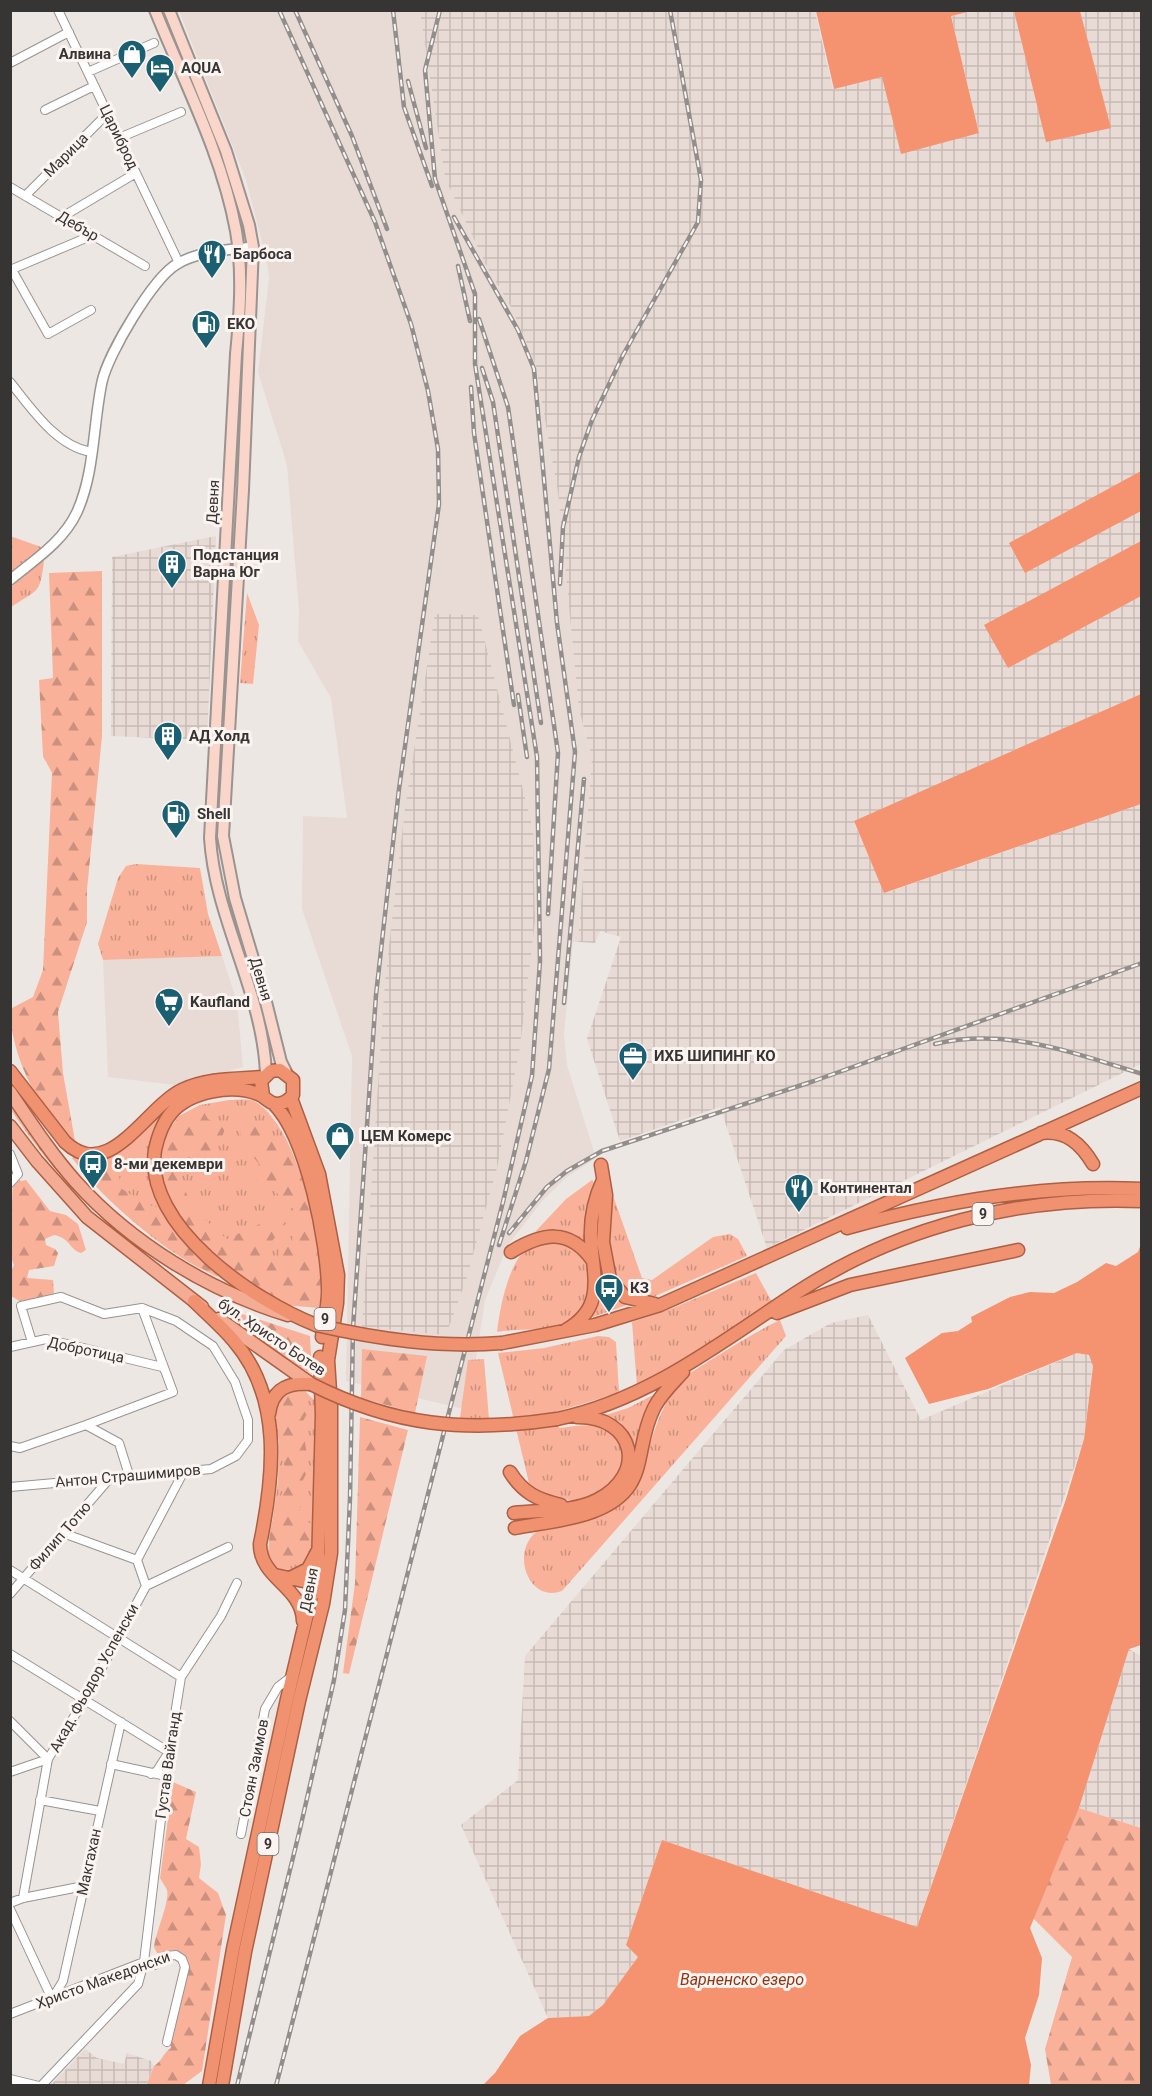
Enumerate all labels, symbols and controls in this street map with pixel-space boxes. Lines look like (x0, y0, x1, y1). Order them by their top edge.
shop icon: Алвина (116, 38, 148, 80)
place label: Алвина (59, 45, 111, 63)
hotel icon: AQUA (144, 52, 176, 94)
place label: AQUA (181, 59, 222, 77)
street label: Цариброд (96, 102, 142, 172)
street label: Марица (40, 129, 92, 181)
street label: Дебър (54, 207, 102, 245)
restaurant icon: Барбоса (196, 238, 228, 280)
place label: Барбоса (233, 245, 292, 263)
fuel station icon: EKO (190, 308, 222, 350)
place label: EKO (227, 315, 255, 333)
street label: Девня (203, 479, 223, 525)
place label: Подстанция Варна Юг (193, 546, 279, 581)
building icon: Подстанция Варна Юг (156, 548, 188, 590)
building icon: АД Холд (152, 720, 184, 762)
place label: АД Холд (189, 727, 250, 745)
fuel station icon: Shell (160, 798, 192, 840)
place label: Shell (197, 805, 231, 823)
street label: Девня (246, 955, 276, 1003)
supermarket icon: Kaufland (153, 986, 185, 1028)
place label: Kaufland (190, 993, 250, 1011)
office icon: ИХБ ШИПИНГ КО (617, 1040, 649, 1082)
place label: ИХБ ШИПИНГ КО (654, 1047, 776, 1065)
shop icon: ЦЕМ Комерс (324, 1120, 356, 1162)
place label: ЦЕМ Комерс (361, 1127, 452, 1145)
bus stop icon: 8-ми декември (77, 1148, 109, 1190)
place label: 8-ми декември (114, 1155, 223, 1173)
restaurant icon: Континентал (783, 1172, 815, 1214)
place label: Континентал (820, 1179, 912, 1197)
road number: 9 (972, 1203, 994, 1225)
bus stop icon: КЗ (593, 1272, 625, 1314)
place label: КЗ (630, 1279, 649, 1297)
street label: бул. Христо Ботев (215, 1294, 329, 1380)
road number: 9 (314, 1308, 336, 1330)
street label: Добротица (46, 1333, 126, 1367)
street label: Антон Страшимиров (55, 1461, 201, 1491)
street label: Филип Тотю (25, 1498, 95, 1574)
street label: Девня (296, 1566, 322, 1614)
street label: Акад. Фьодор Успенски (46, 1601, 142, 1755)
street label: Густав Вайганд (152, 1710, 184, 1820)
street label: Стоян Заимов (236, 1717, 272, 1819)
street label: Макгахан (73, 1827, 105, 1897)
road number: 9 (258, 1833, 278, 1855)
street label: Христо Македонски (33, 1947, 173, 2013)
water label: Варненско езеро (680, 1970, 804, 1989)

